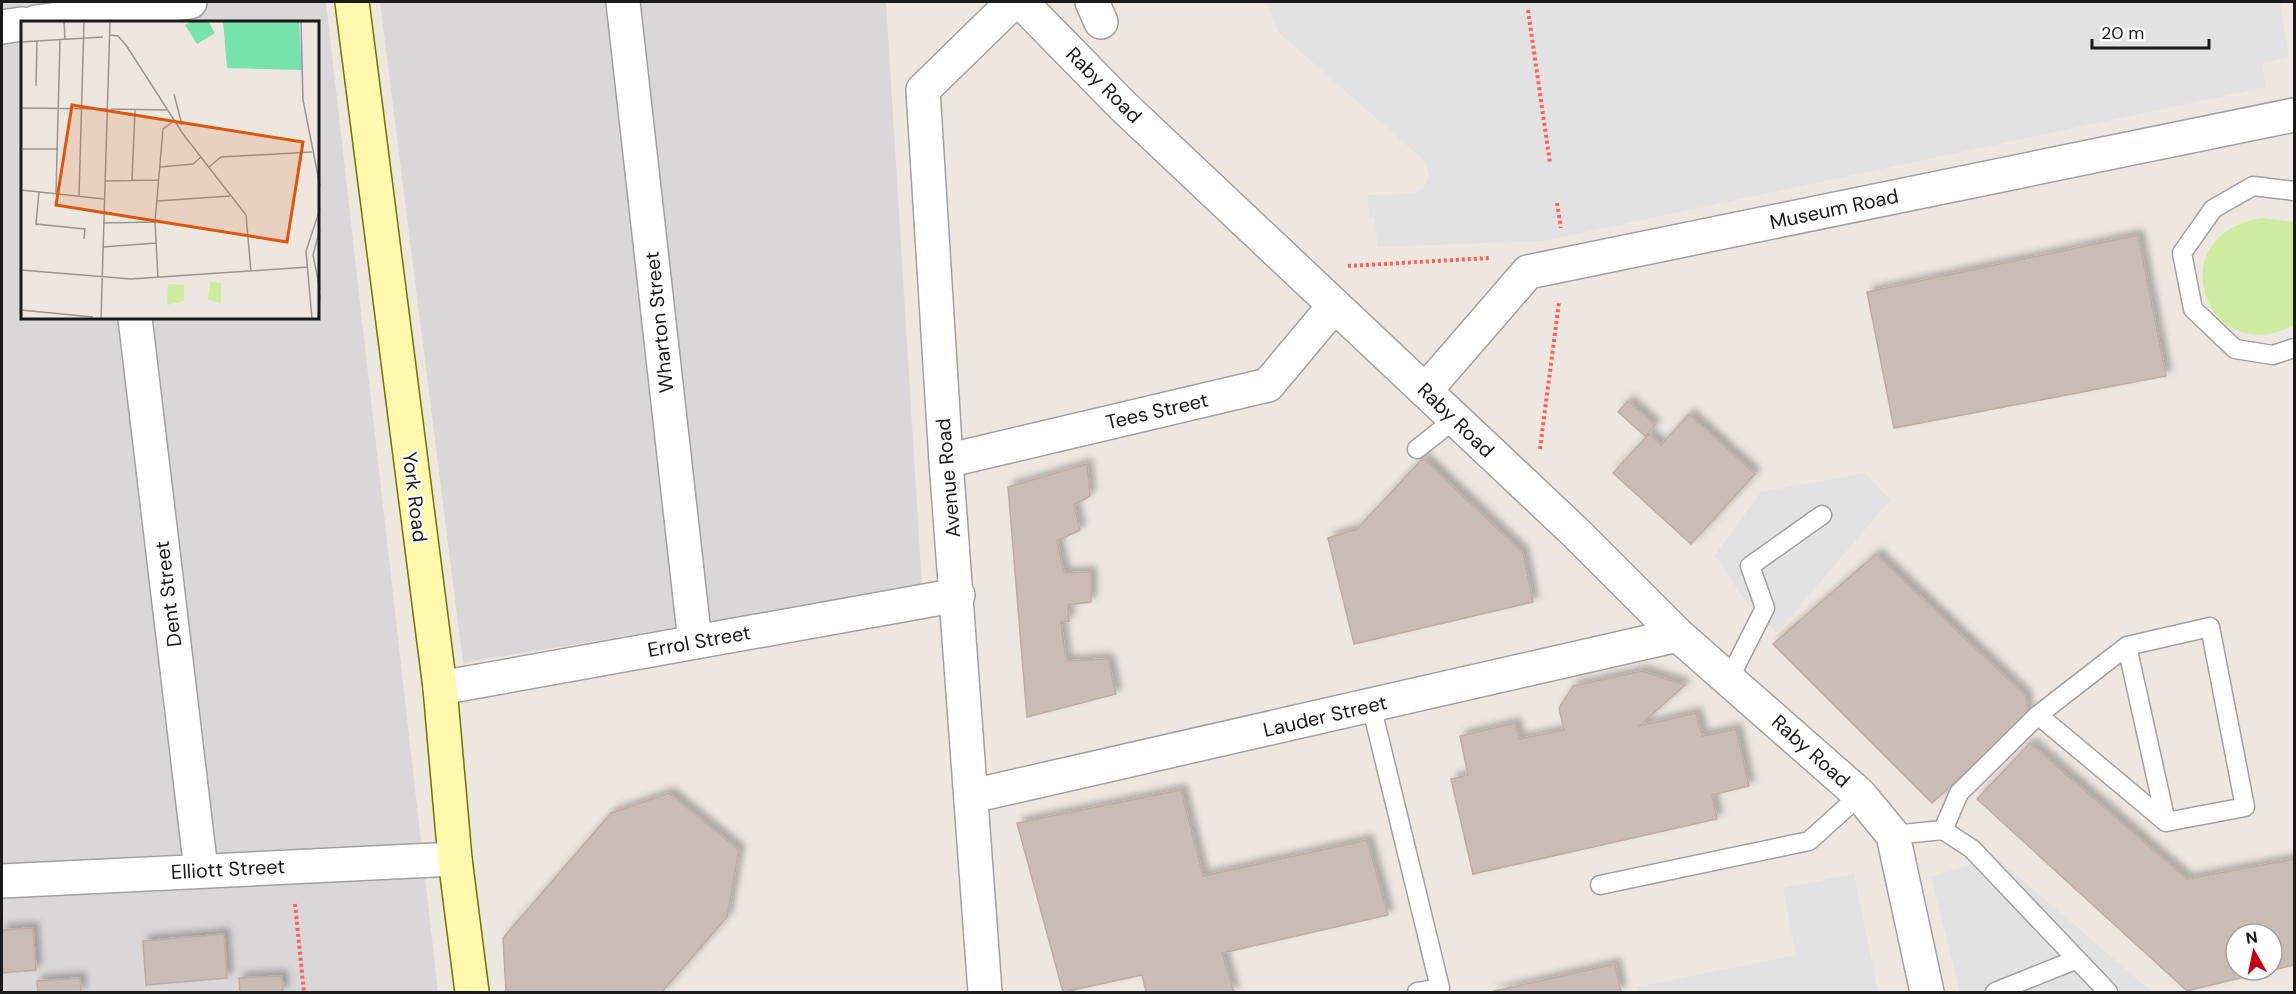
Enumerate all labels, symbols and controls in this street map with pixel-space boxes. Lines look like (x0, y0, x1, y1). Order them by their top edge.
scale bar (2092, 12, 2209, 50)
inset map (21, 21, 320, 320)
text: 20 m (2101, 21, 2144, 45)
street label: Raby Road (1060, 41, 1148, 129)
street label: Museum Road (1767, 183, 1901, 235)
street label: Wharton Street (639, 250, 679, 394)
street label: Raby Road (1412, 377, 1500, 463)
street label: Tees Street (1103, 387, 1211, 435)
street label: Avenue Road (930, 417, 966, 539)
street label: York Road (397, 450, 433, 544)
street label: Dent Street (149, 539, 187, 648)
street label: Errol Street (646, 619, 753, 663)
street label: Lauder Street (1261, 689, 1390, 743)
street label: Raby Road (1766, 709, 1856, 793)
street label: Elliott Street (170, 853, 286, 885)
north arrow (2224, 922, 2284, 982)
text: N (2244, 926, 2259, 949)

